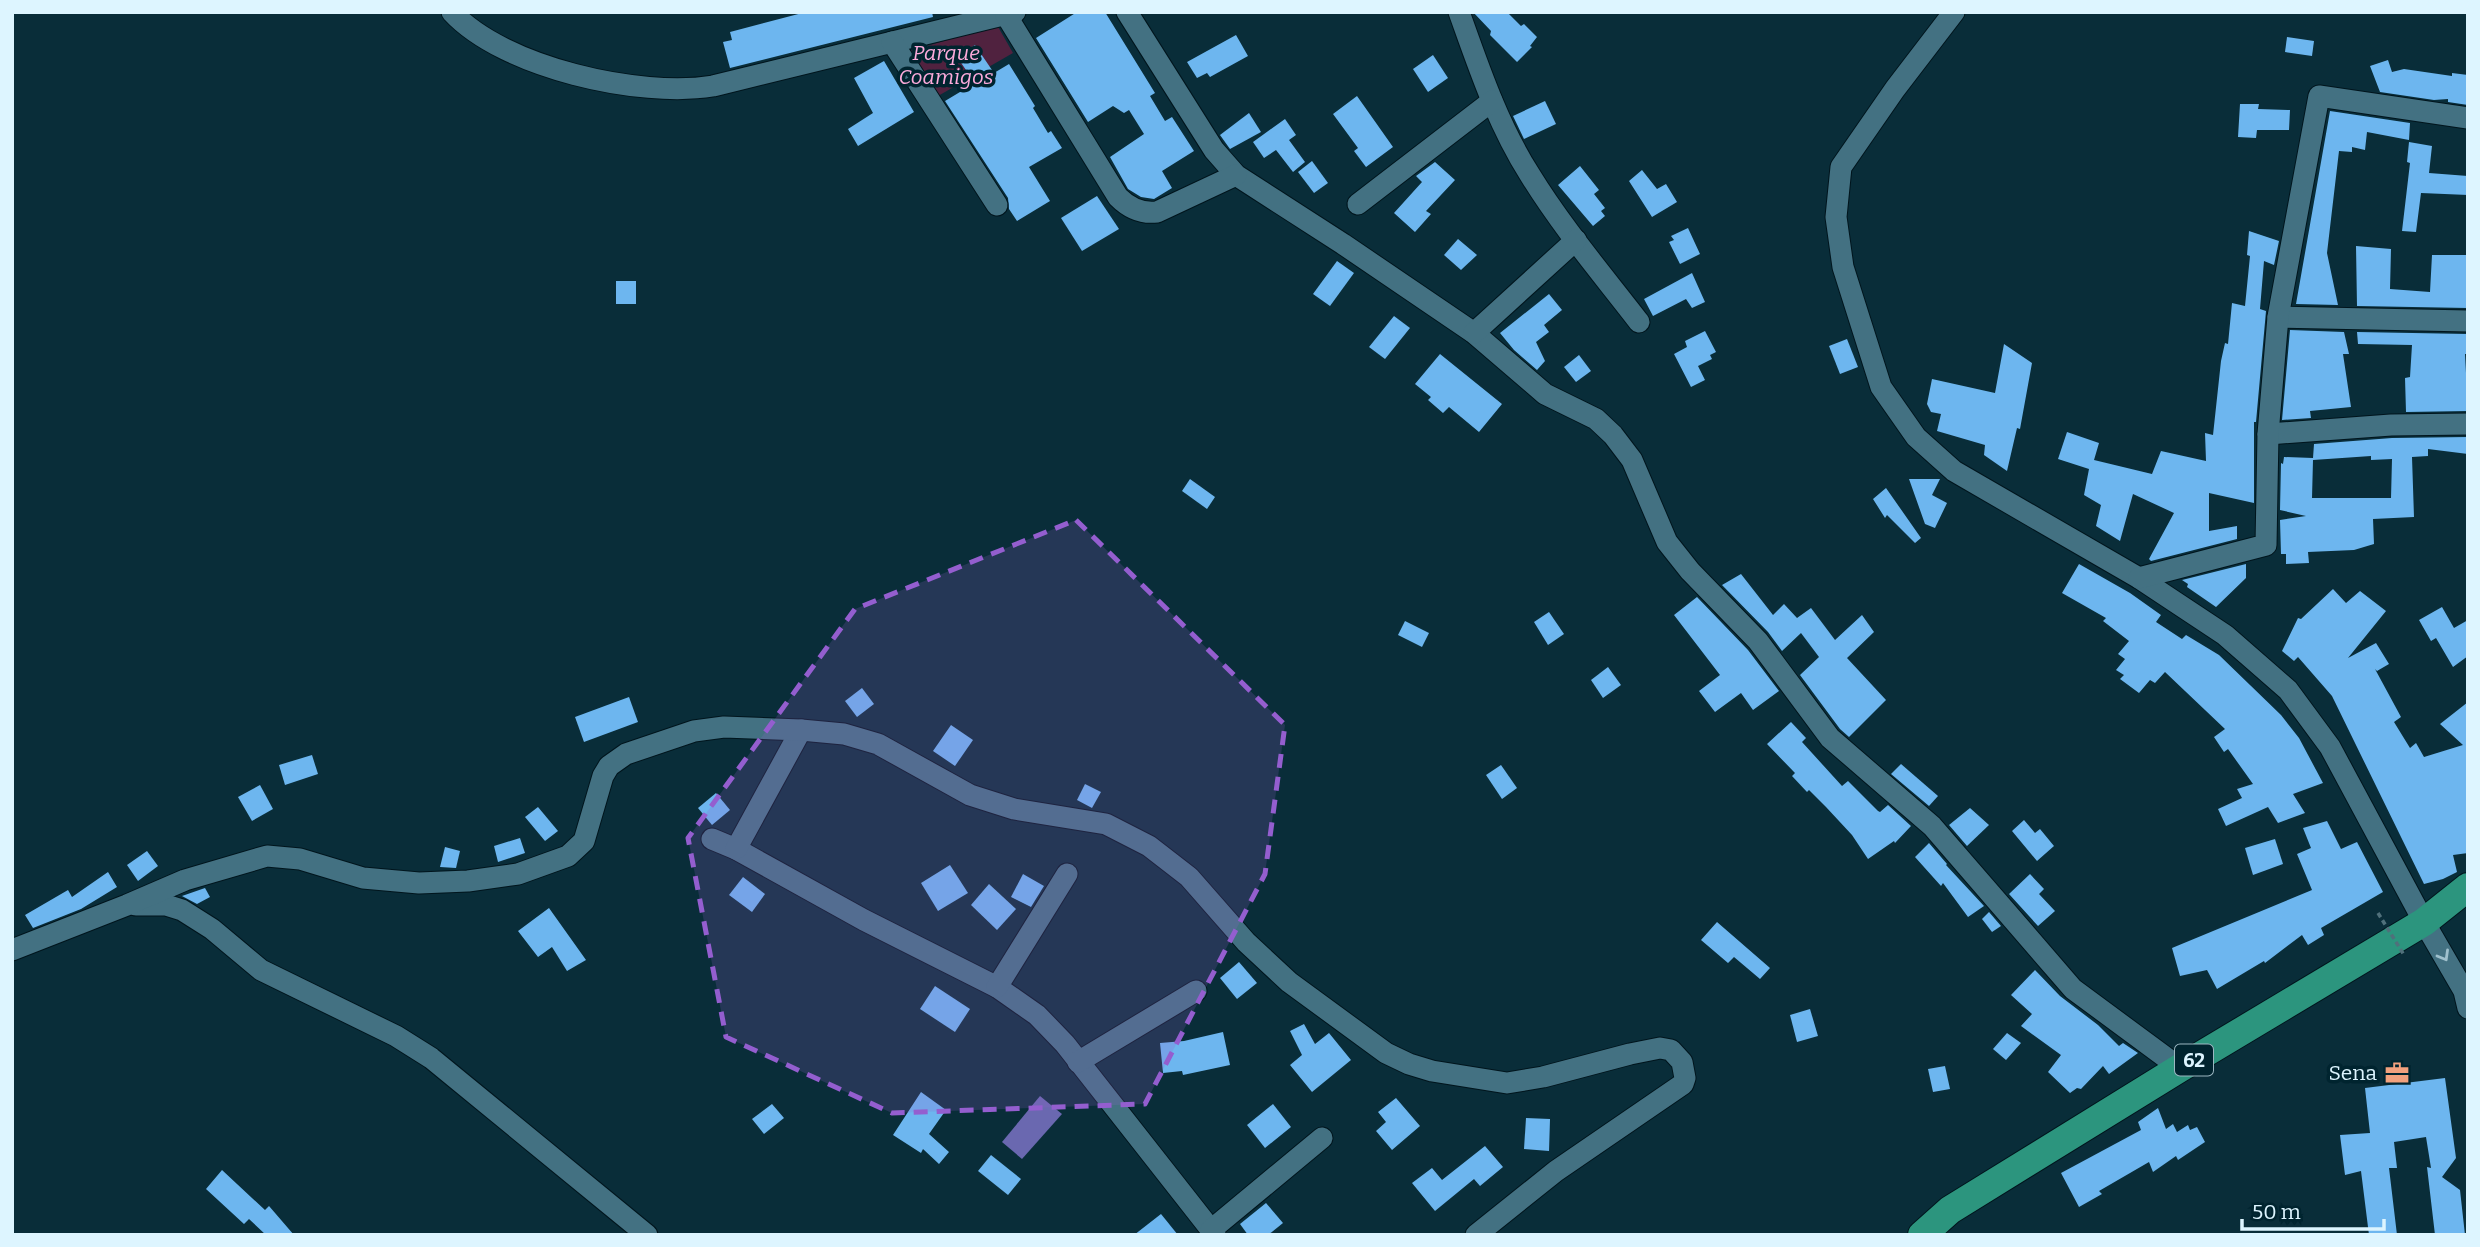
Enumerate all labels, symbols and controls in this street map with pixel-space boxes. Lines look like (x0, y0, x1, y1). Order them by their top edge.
park label: Parque Coamigos (898, 40, 994, 90)
one-way arrow (2436, 949, 2449, 962)
road number: 62 (2175, 1044, 2213, 1076)
office icon: Sena (2383, 1059, 2411, 1087)
place label: Sena (2328, 1060, 2378, 1086)
scale bar (2242, 1188, 2384, 1232)
text: 50 m (2252, 1199, 2301, 1225)

